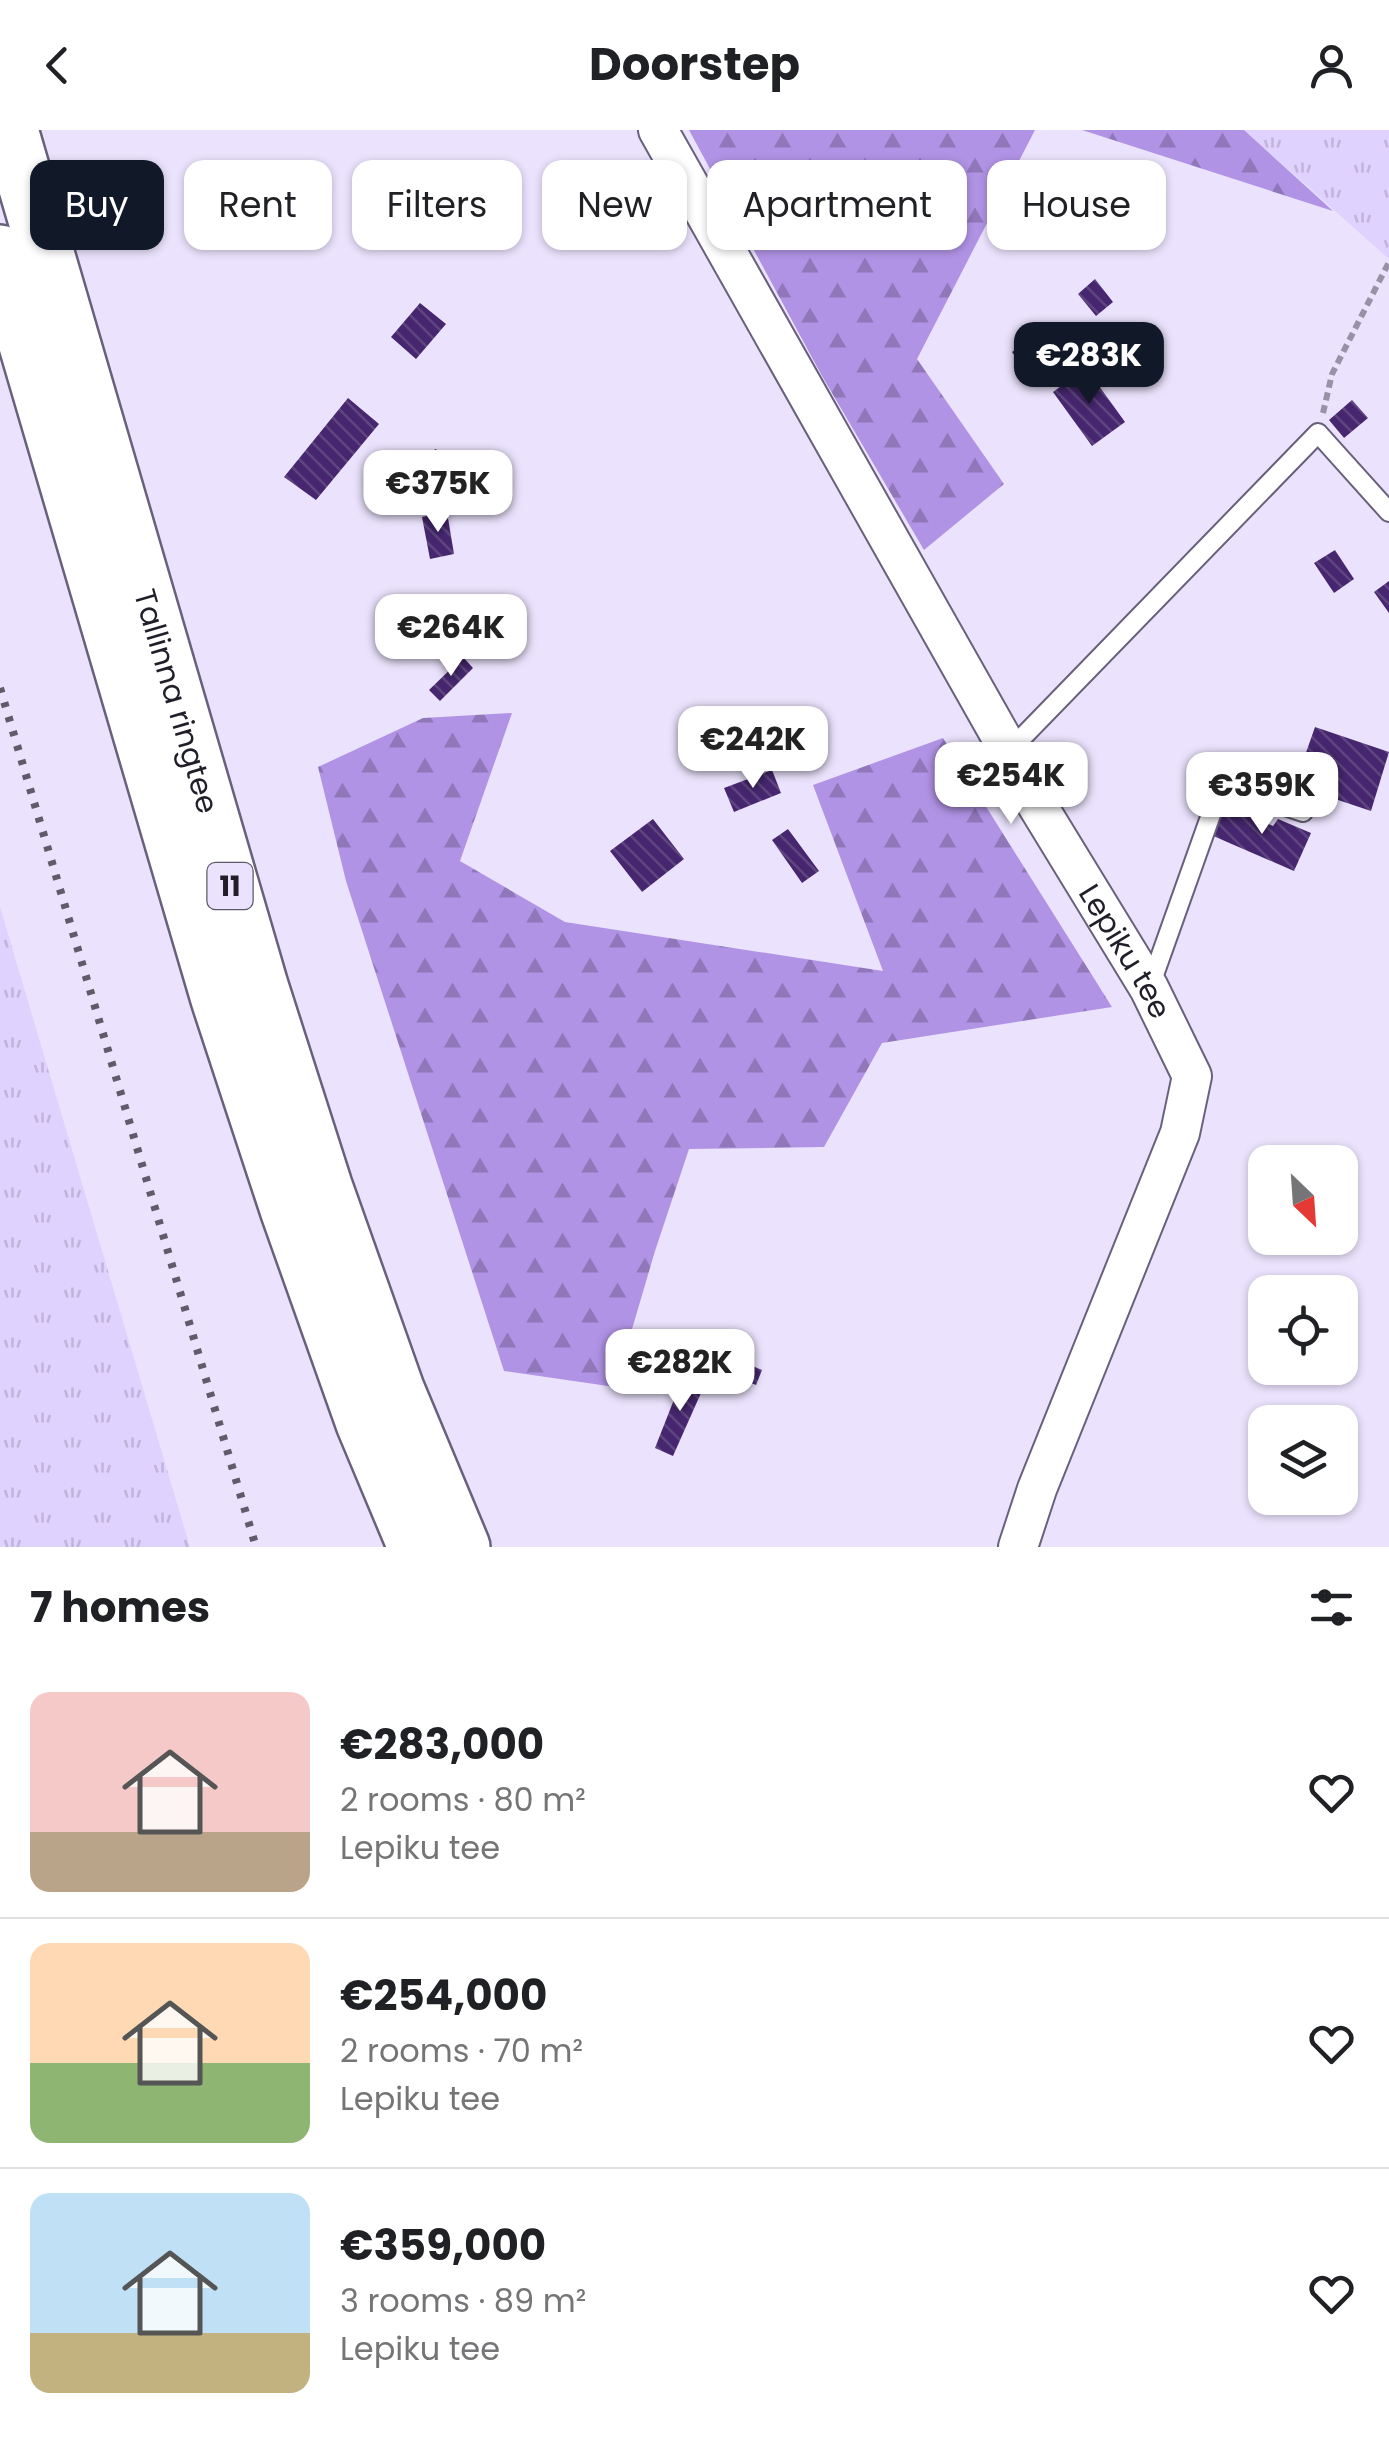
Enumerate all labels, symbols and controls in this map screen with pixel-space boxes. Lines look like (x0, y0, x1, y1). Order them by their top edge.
text: Doorstep (589, 33, 800, 96)
icon: back (30, 38, 85, 93)
icon: person (1304, 38, 1359, 93)
chip: Buy (30, 160, 164, 250)
chip: Rent (184, 160, 332, 250)
chip: Filters (352, 160, 522, 250)
chip: New (542, 160, 687, 250)
chip: Apartment (707, 160, 967, 250)
chip: House (987, 160, 1166, 250)
pin: €283K (1019, 322, 1159, 407)
text: €283K (1036, 332, 1142, 377)
pin: €375K (368, 450, 508, 535)
text: €375K (385, 460, 491, 505)
street label: Tallinna ringtee (124, 584, 230, 818)
pin: €264K (381, 594, 521, 679)
text: €264K (397, 604, 505, 649)
pin: €242K (683, 706, 823, 791)
text: €242K (700, 716, 806, 761)
pin: €254K (941, 742, 1081, 827)
text: €254K (957, 752, 1065, 797)
pin: €359K (1192, 752, 1332, 837)
text: €359K (1208, 762, 1316, 807)
road number: 11 (208, 863, 252, 909)
street label: Lepiku tee (1069, 875, 1182, 1026)
north arrow (1248, 1145, 1358, 1255)
map controls (1248, 1145, 1358, 1515)
button: locate (1248, 1275, 1358, 1385)
pin: €282K (610, 1329, 750, 1414)
text: €282K (627, 1339, 733, 1384)
button: layers (1248, 1405, 1358, 1515)
text: 7 homes (30, 1578, 210, 1637)
icon: filters (1304, 1580, 1359, 1635)
text: €283,000 (340, 1715, 544, 1774)
icon: home (110, 1732, 230, 1852)
icon: heart (1304, 1765, 1359, 1820)
text: 2 rooms · 80 m² (340, 1777, 586, 1822)
text: Lepiku tee (340, 1825, 500, 1870)
text: €254,000 (340, 1966, 547, 2025)
icon: home (110, 1983, 230, 2103)
icon: heart (1304, 2016, 1359, 2071)
text: 2 rooms · 70 m² (340, 2028, 583, 2073)
text: Lepiku tee (340, 2076, 500, 2121)
text: €359,000 (340, 2216, 546, 2275)
icon: home (110, 2233, 230, 2353)
icon: heart (1304, 2266, 1359, 2321)
text: 3 rooms · 89 m² (340, 2278, 586, 2323)
text: Lepiku tee (340, 2326, 500, 2371)

